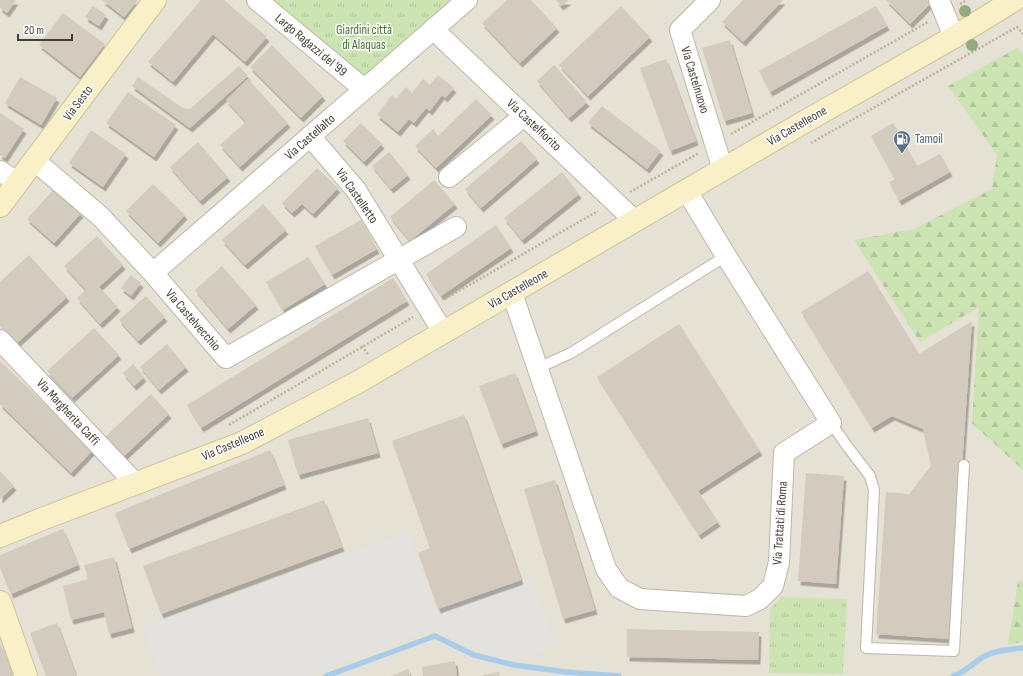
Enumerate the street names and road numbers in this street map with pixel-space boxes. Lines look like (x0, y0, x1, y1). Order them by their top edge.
street label: Largo Ragazzi del '99 (272, 10, 350, 80)
street label: Via Castelnuovo (677, 45, 713, 115)
street label: Via Sesto (60, 82, 96, 124)
street label: Via Castelfiorito (503, 96, 565, 154)
street label: Via Castelleone (764, 102, 830, 150)
street label: Via Castellalto (281, 111, 339, 163)
street label: Via Castelletto (332, 165, 382, 227)
street label: Via Castelleone (485, 265, 551, 313)
street label: Via Castelvecchio (162, 286, 224, 354)
street label: Via Margherita Caffi (33, 375, 103, 449)
street label: Via Castelleone (199, 424, 267, 464)
street label: Via Trattati di Roma (769, 481, 791, 565)

